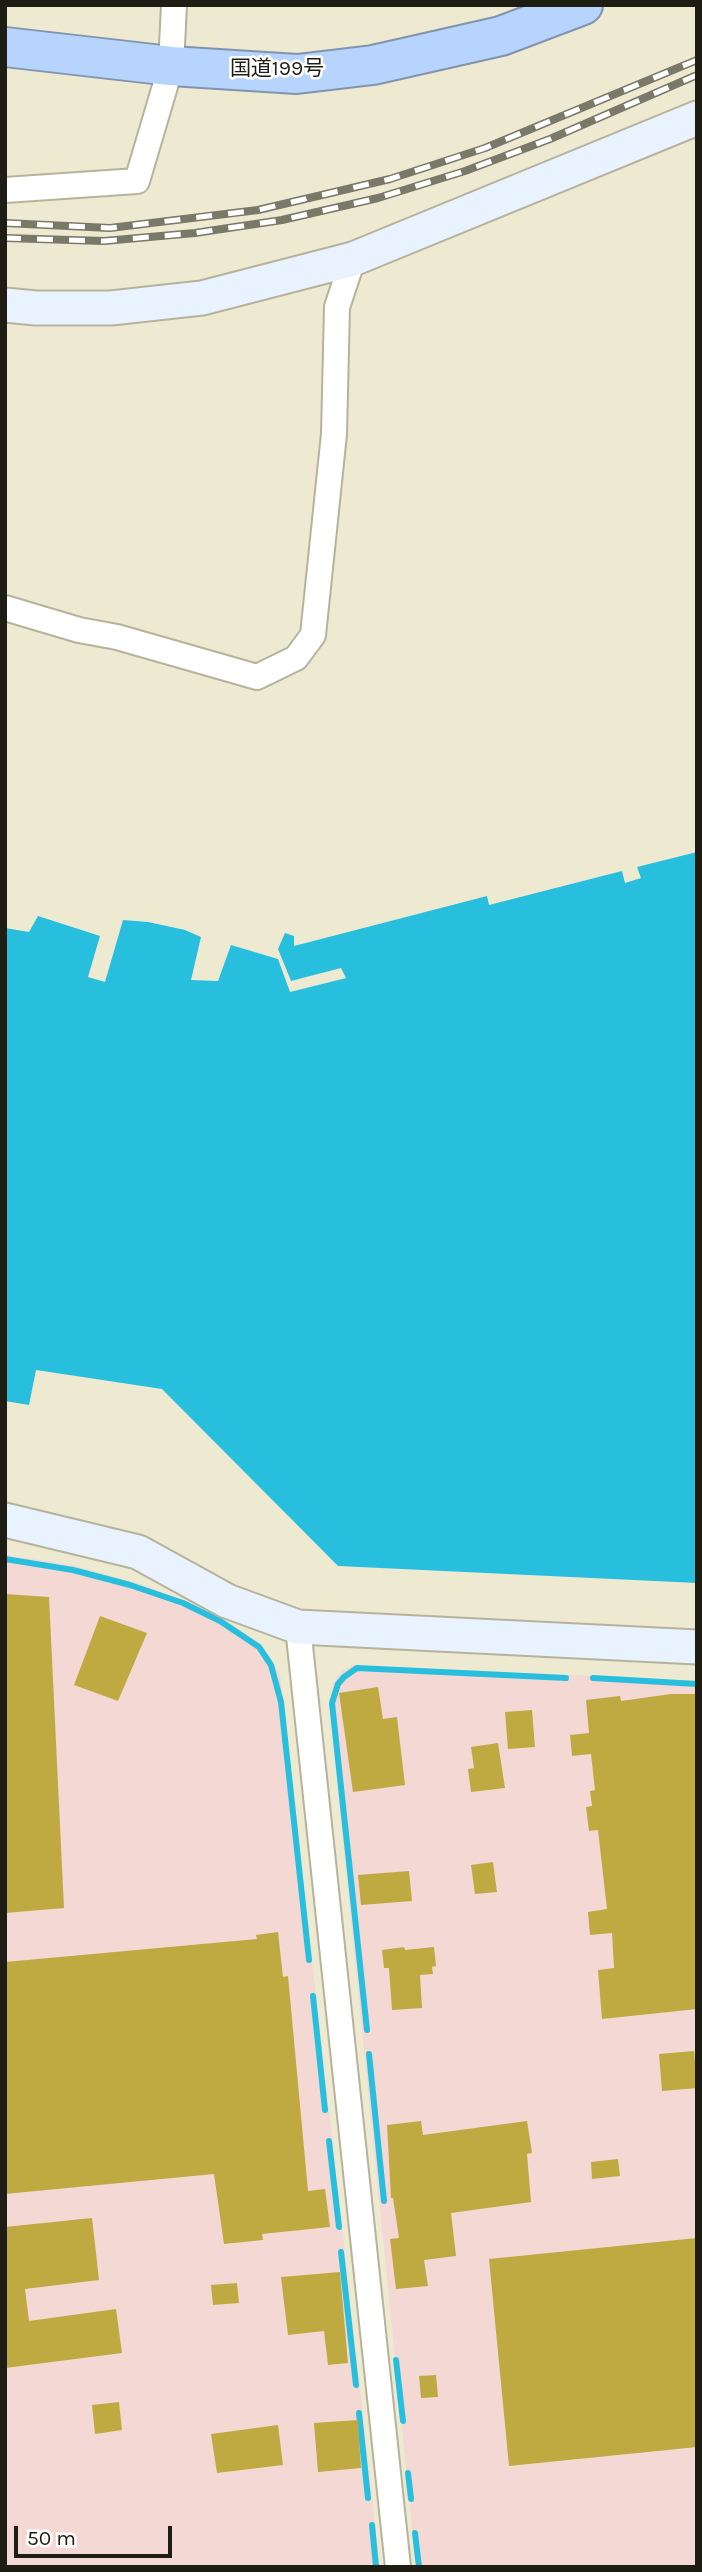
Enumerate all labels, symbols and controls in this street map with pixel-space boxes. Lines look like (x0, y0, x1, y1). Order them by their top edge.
street label: 国道199号 (230, 56, 324, 82)
scale bar (18, 2512, 175, 2556)
text: 50 m (27, 2526, 76, 2550)

